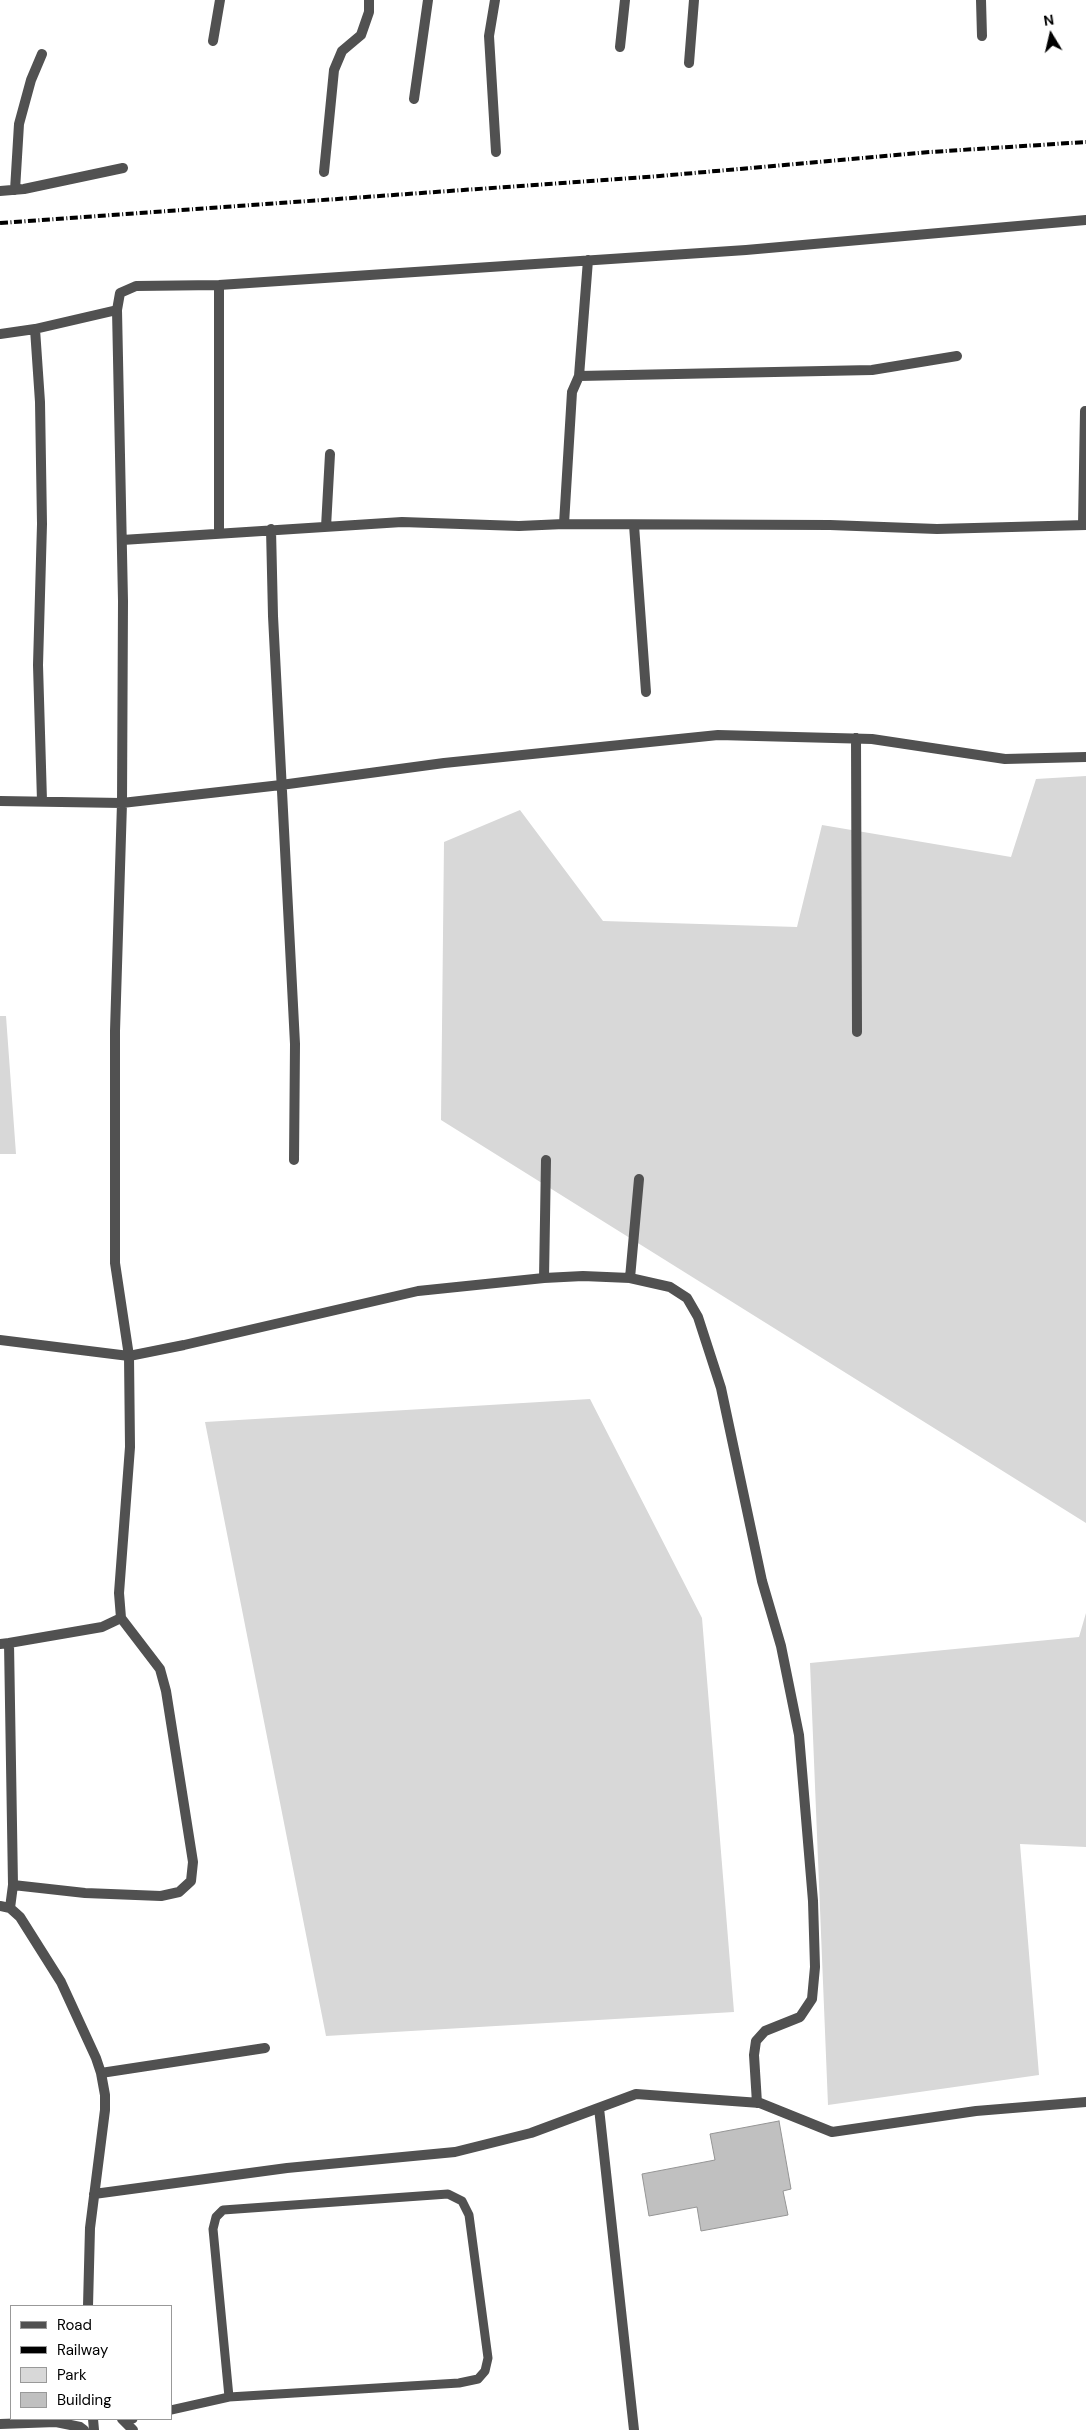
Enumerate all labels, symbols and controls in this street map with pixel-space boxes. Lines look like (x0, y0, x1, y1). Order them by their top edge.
north arrow (1026, 10, 1076, 60)
text: N (1042, 10, 1055, 30)
legend (10, 2305, 172, 2420)
text: Road (57, 2315, 92, 2335)
text: Railway (57, 2340, 108, 2360)
text: Park (57, 2365, 87, 2385)
text: Building (57, 2390, 112, 2410)

